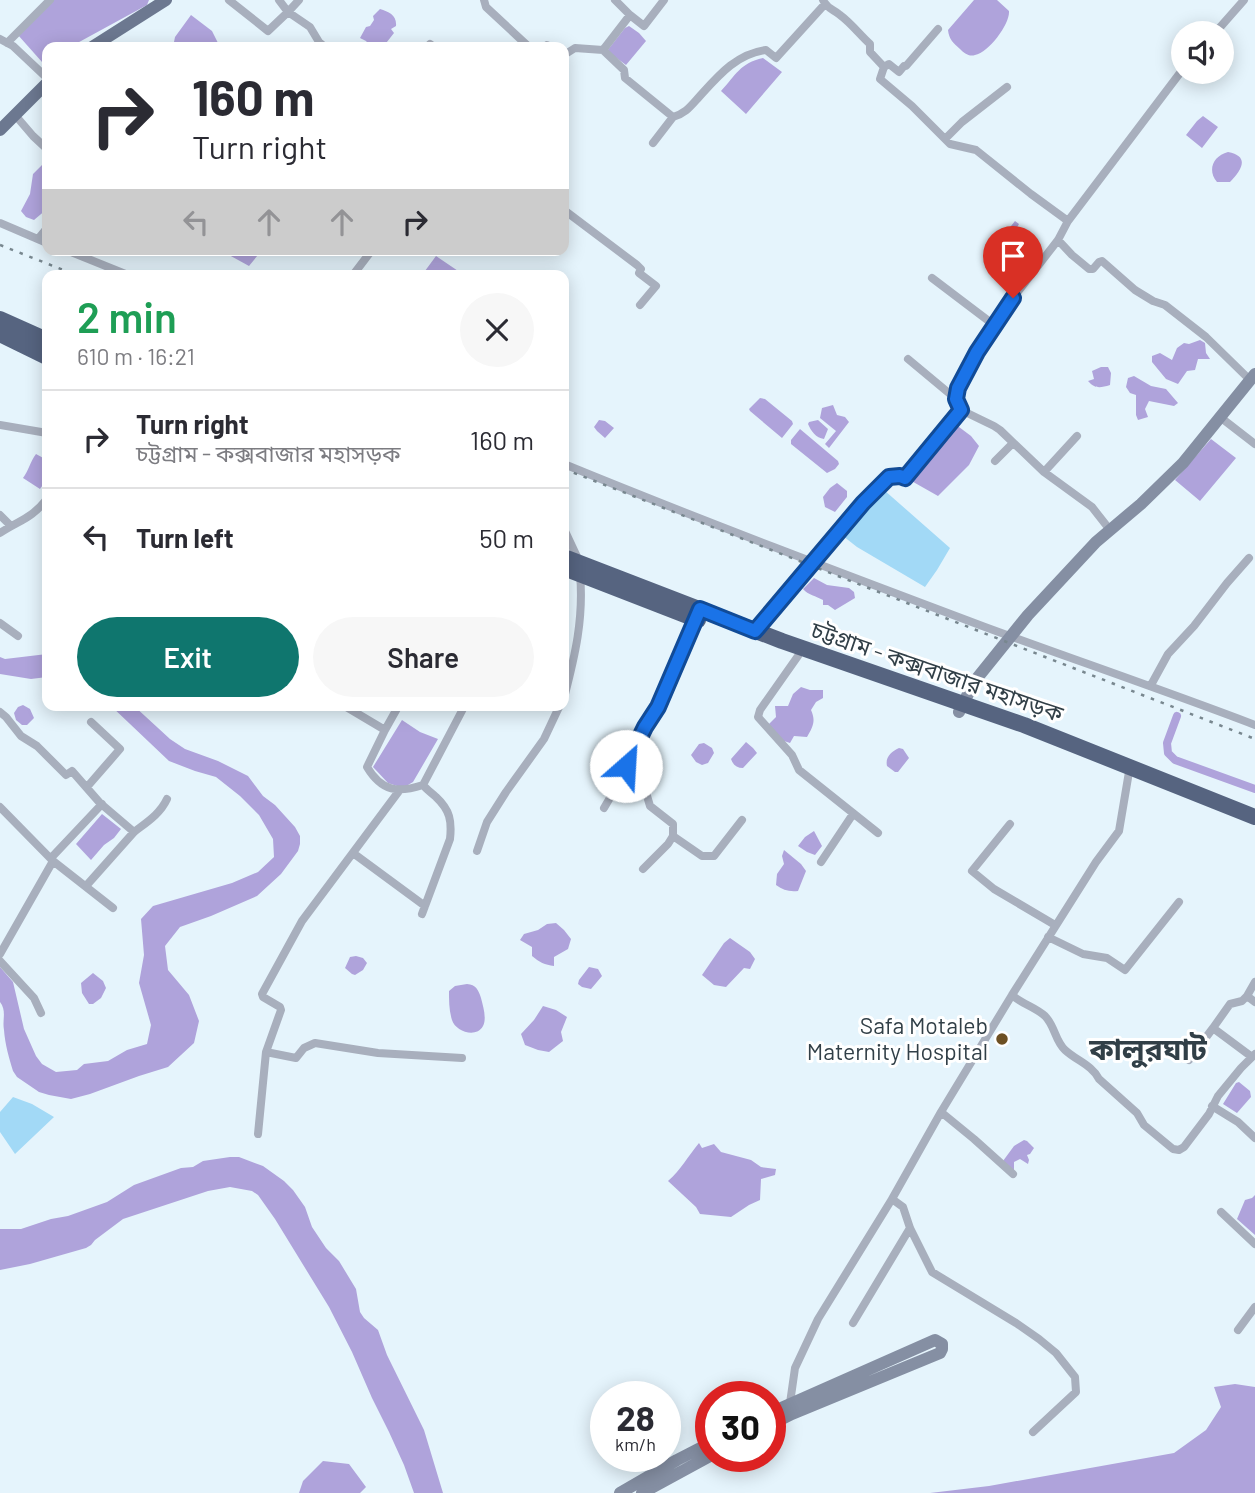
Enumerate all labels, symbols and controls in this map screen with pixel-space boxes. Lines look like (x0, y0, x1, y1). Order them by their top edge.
map controls (1171, 21, 1234, 84)
button: sound (1171, 21, 1234, 84)
text: 160 m (192, 67, 314, 126)
icon: right (77, 70, 168, 161)
text: Turn right (192, 127, 327, 165)
icon: left (177, 203, 215, 241)
icon: ahead (250, 203, 288, 241)
icon: ahead (323, 203, 361, 241)
icon: right (396, 203, 434, 241)
pin (983, 226, 1043, 298)
icon: arrive (994, 237, 1032, 275)
text: 2 min (77, 291, 177, 341)
button: close (460, 293, 534, 367)
text: 610 m · 16:21 (77, 342, 195, 370)
text: Turn right (136, 408, 249, 439)
icon: right (77, 420, 115, 458)
text: 160 m (470, 424, 534, 455)
text: চট্টগ্রাম - কক্সবাজার মহাসড়ক (136, 439, 401, 467)
icon: left (77, 518, 115, 556)
text: Turn left (136, 522, 234, 553)
text: 50 m (479, 522, 534, 553)
street label: চট্টগ্রাম - কক্সবাজার মহাসড়ক (807, 614, 1067, 728)
button: Exit (77, 617, 299, 697)
button: Share (313, 617, 534, 697)
position arrow (589, 729, 663, 803)
place label: Safa Motaleb Maternity Hospital (807, 1011, 988, 1065)
district label: কালুরঘাট (1088, 1030, 1208, 1068)
marker: Safa Motaleb Maternity Hospital (994, 1031, 1010, 1047)
speed limit sign: 30 (695, 1381, 786, 1472)
text: 28 (616, 1396, 655, 1438)
text: km/h (615, 1433, 656, 1455)

